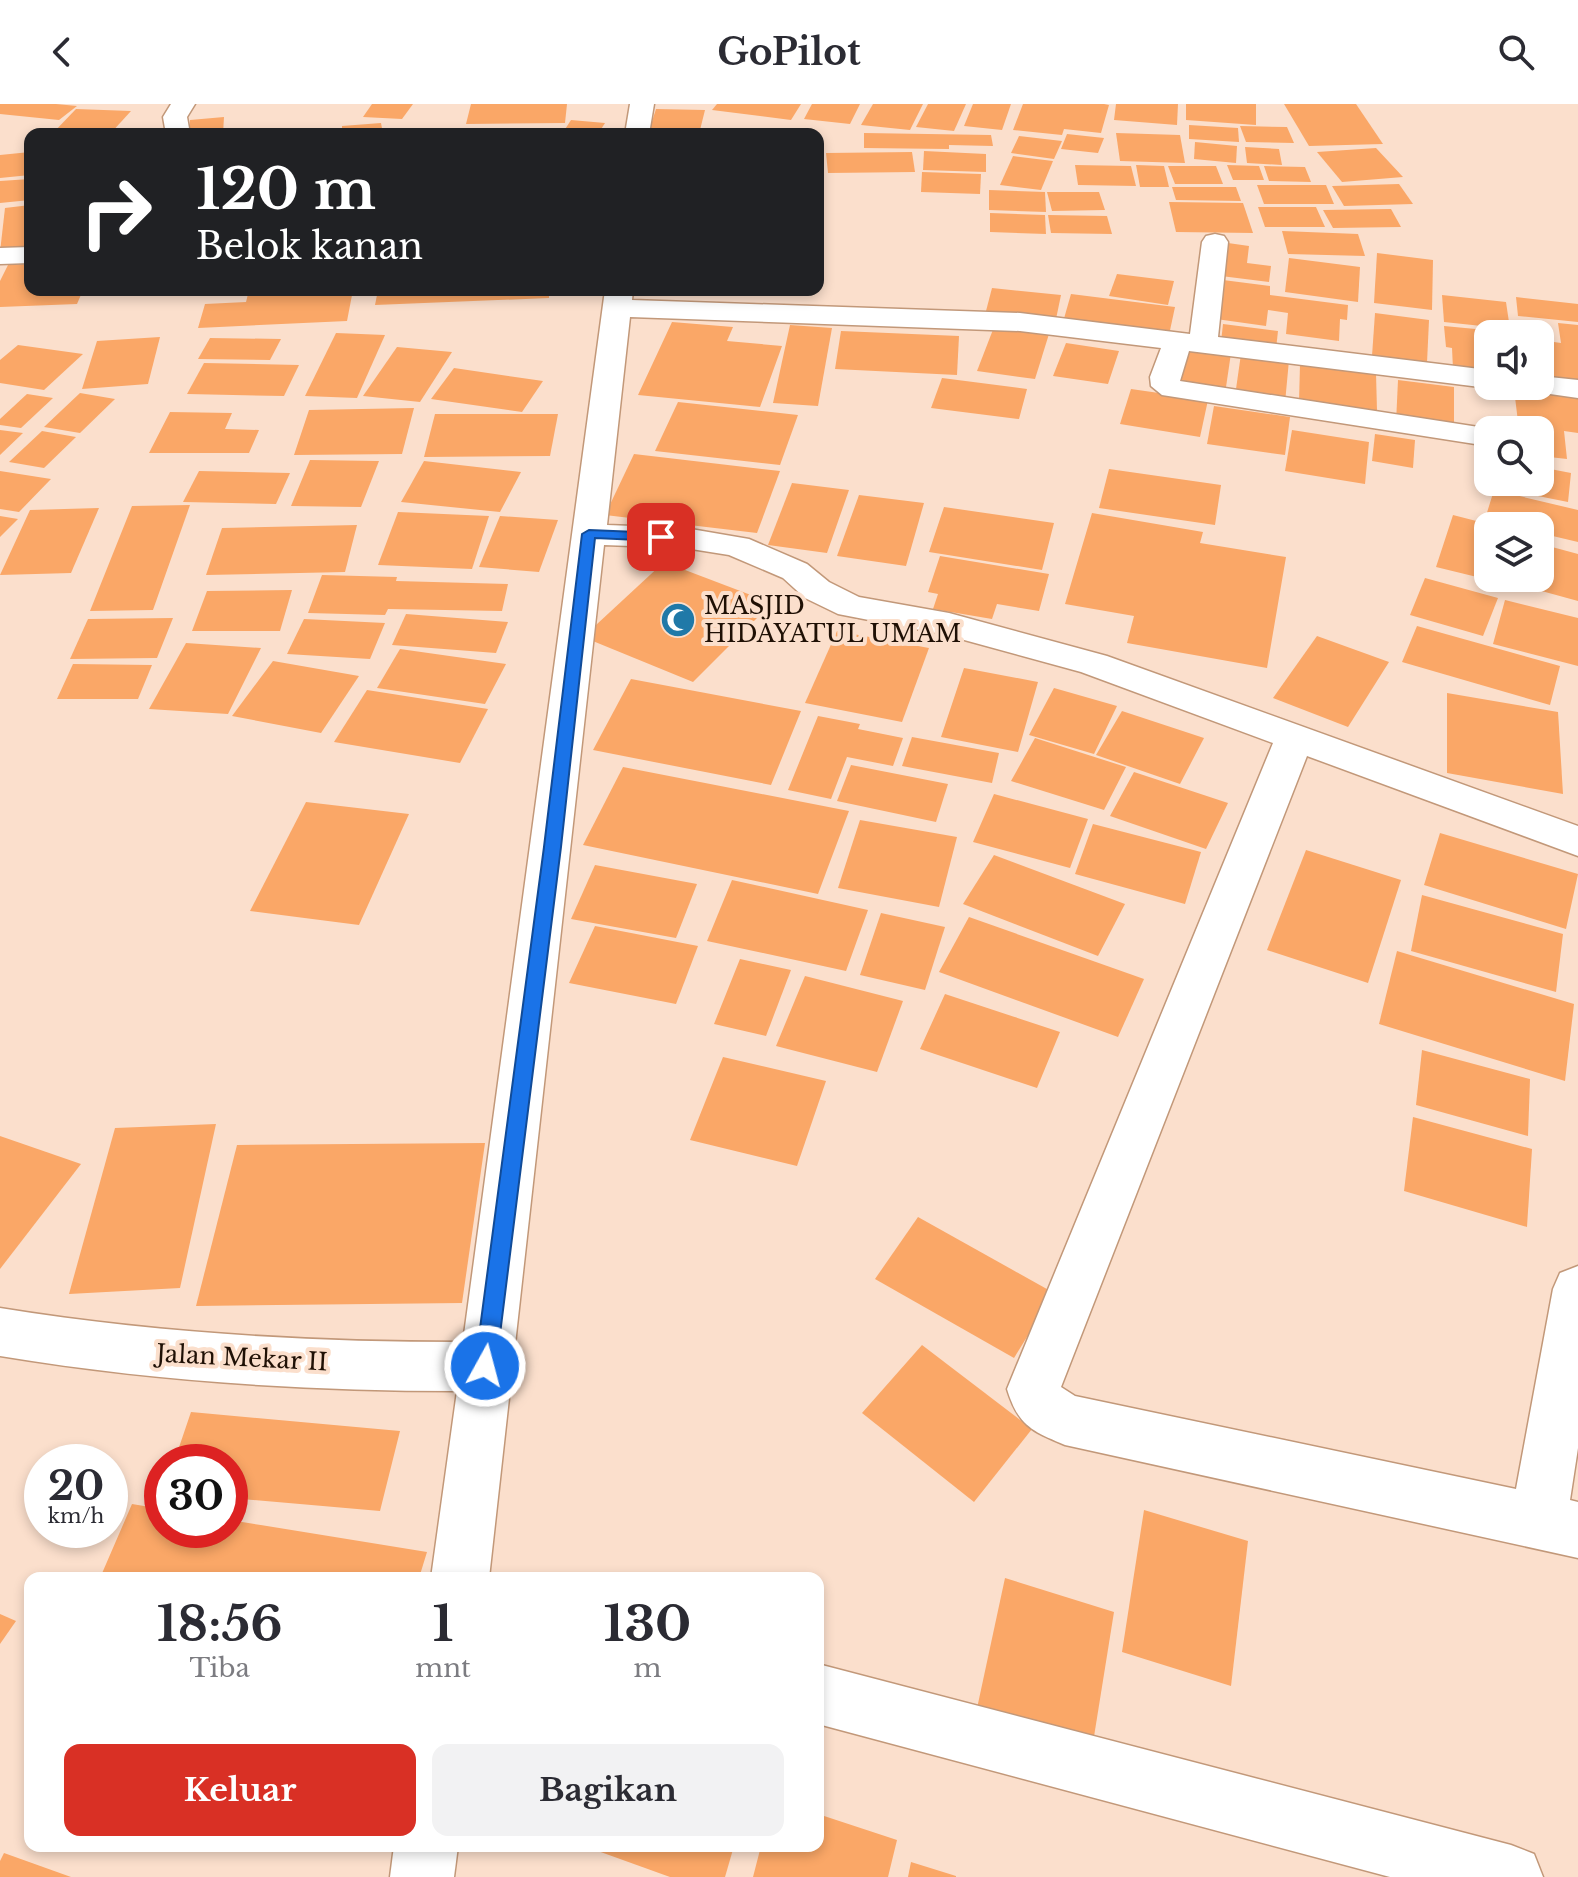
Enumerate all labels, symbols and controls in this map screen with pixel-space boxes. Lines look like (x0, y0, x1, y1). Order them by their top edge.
icon: back (40, 30, 84, 74)
text: GoPilot (717, 30, 861, 75)
icon: search (1494, 30, 1538, 74)
text: 120 m (196, 155, 376, 224)
icon: right (64, 160, 168, 264)
text: Belok kanan (196, 224, 423, 269)
map controls (1474, 320, 1554, 592)
button: sound (1474, 320, 1554, 400)
button: search (1474, 416, 1554, 496)
pin (627, 503, 695, 571)
button: layers (1474, 512, 1554, 592)
icon: arrive (639, 515, 683, 559)
place label: MASJID HIDAYATUL UMAM (704, 591, 961, 648)
mosque icon: MASJID HIDAYATUL UMAM (659, 601, 697, 639)
position arrow (443, 1324, 527, 1408)
street label: Jalan Mekar II (153, 1338, 328, 1376)
speed limit sign: 30 (144, 1444, 248, 1548)
text: 20 (48, 1461, 104, 1511)
text: km/h (48, 1504, 104, 1528)
text: 18:56 (157, 1594, 283, 1654)
text: 1 (433, 1594, 454, 1654)
text: 130 (604, 1594, 691, 1654)
text: Tiba (189, 1652, 250, 1684)
text: mnt (415, 1652, 471, 1684)
text: m (633, 1652, 661, 1684)
button: Keluar (64, 1744, 416, 1836)
button: Bagikan (432, 1744, 784, 1836)

